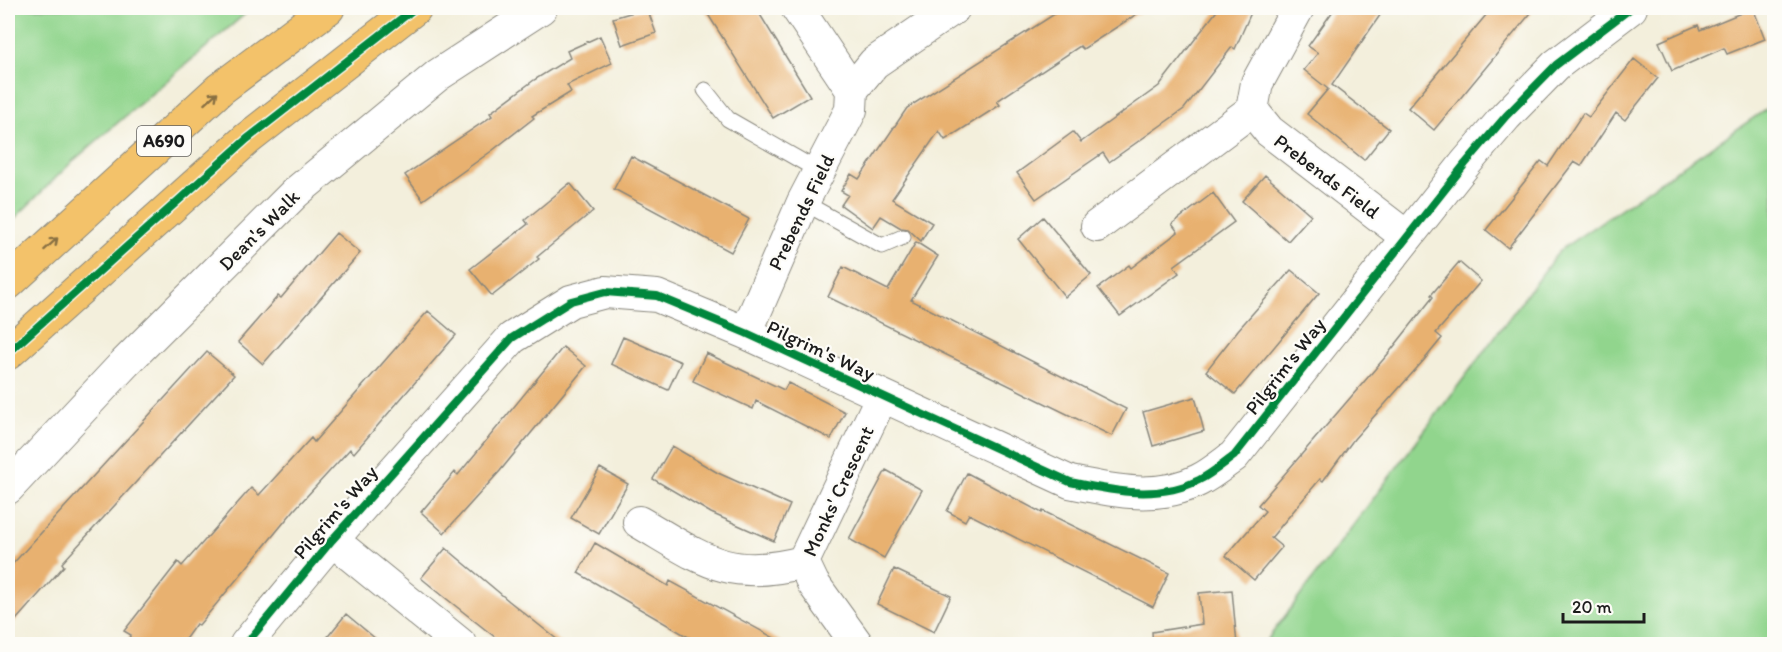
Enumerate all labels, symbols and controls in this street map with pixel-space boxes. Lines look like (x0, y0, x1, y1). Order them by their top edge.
one-way arrow (203, 91, 218, 105)
road number: A690 (137, 126, 191, 156)
street label: Prebends Field (1269, 128, 1385, 224)
street label: Prebends Field (763, 150, 839, 274)
street label: Dean's Walk (214, 184, 305, 275)
one-way arrow (43, 237, 58, 251)
street label: Pilgrim's Way (1240, 312, 1331, 419)
street label: Pilgrim's Way (763, 315, 879, 386)
street label: Monks' Crescent (797, 421, 879, 560)
street label: Pilgrim's Way (288, 460, 383, 564)
scale bar (1563, 586, 1644, 624)
text: 20 m (1572, 596, 1612, 618)

